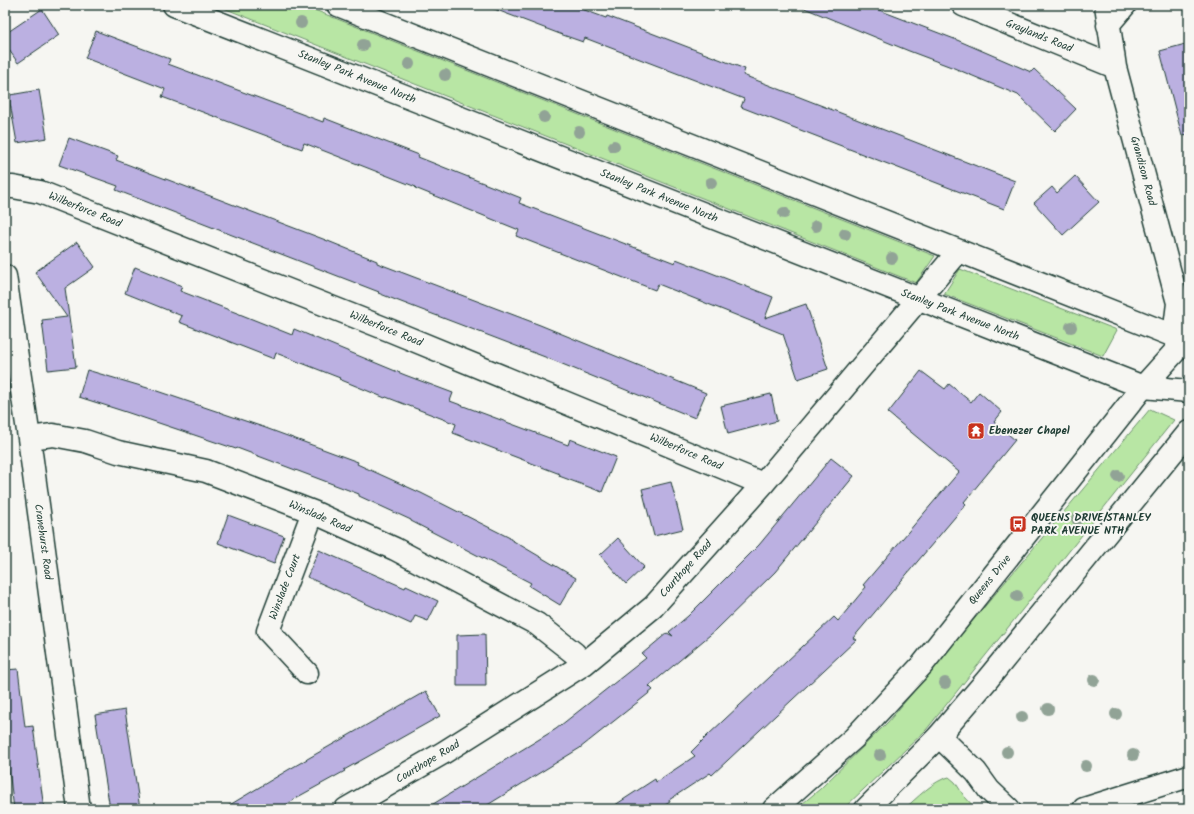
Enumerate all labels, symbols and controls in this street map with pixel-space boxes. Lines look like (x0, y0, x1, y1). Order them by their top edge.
street label: Graylands Road (1003, 14, 1076, 58)
street label: Stanley Park Avenue North (295, 45, 419, 109)
street label: Grandison Road (1125, 134, 1161, 208)
street label: Stanley Park Avenue North (597, 164, 721, 228)
street label: Wilberforce Road (46, 187, 125, 233)
street label: Stanley Park Avenue North (898, 284, 1022, 346)
street label: Wilberforce Road (347, 306, 426, 352)
temple icon: Ebenezer Chapel (966, 421, 986, 441)
place label: Ebenezer Chapel (989, 422, 1070, 440)
street label: Wilberforce Road (647, 429, 726, 476)
street label: Winslade Road (286, 496, 355, 538)
street label: Cranehurst Road (29, 503, 57, 582)
place label: QUEENS DRIVE/STANLEY PARK AVENUE NTH (1031, 509, 1152, 540)
bus stop icon: QUEENS DRIVE/STANLEY PARK AVENUE NTH (1008, 514, 1028, 534)
street label: Courthope Road (655, 536, 717, 602)
street label: Winslade Court (264, 551, 306, 623)
street label: Queens Drive (964, 551, 1016, 609)
street label: Courthope Road (392, 735, 464, 788)

